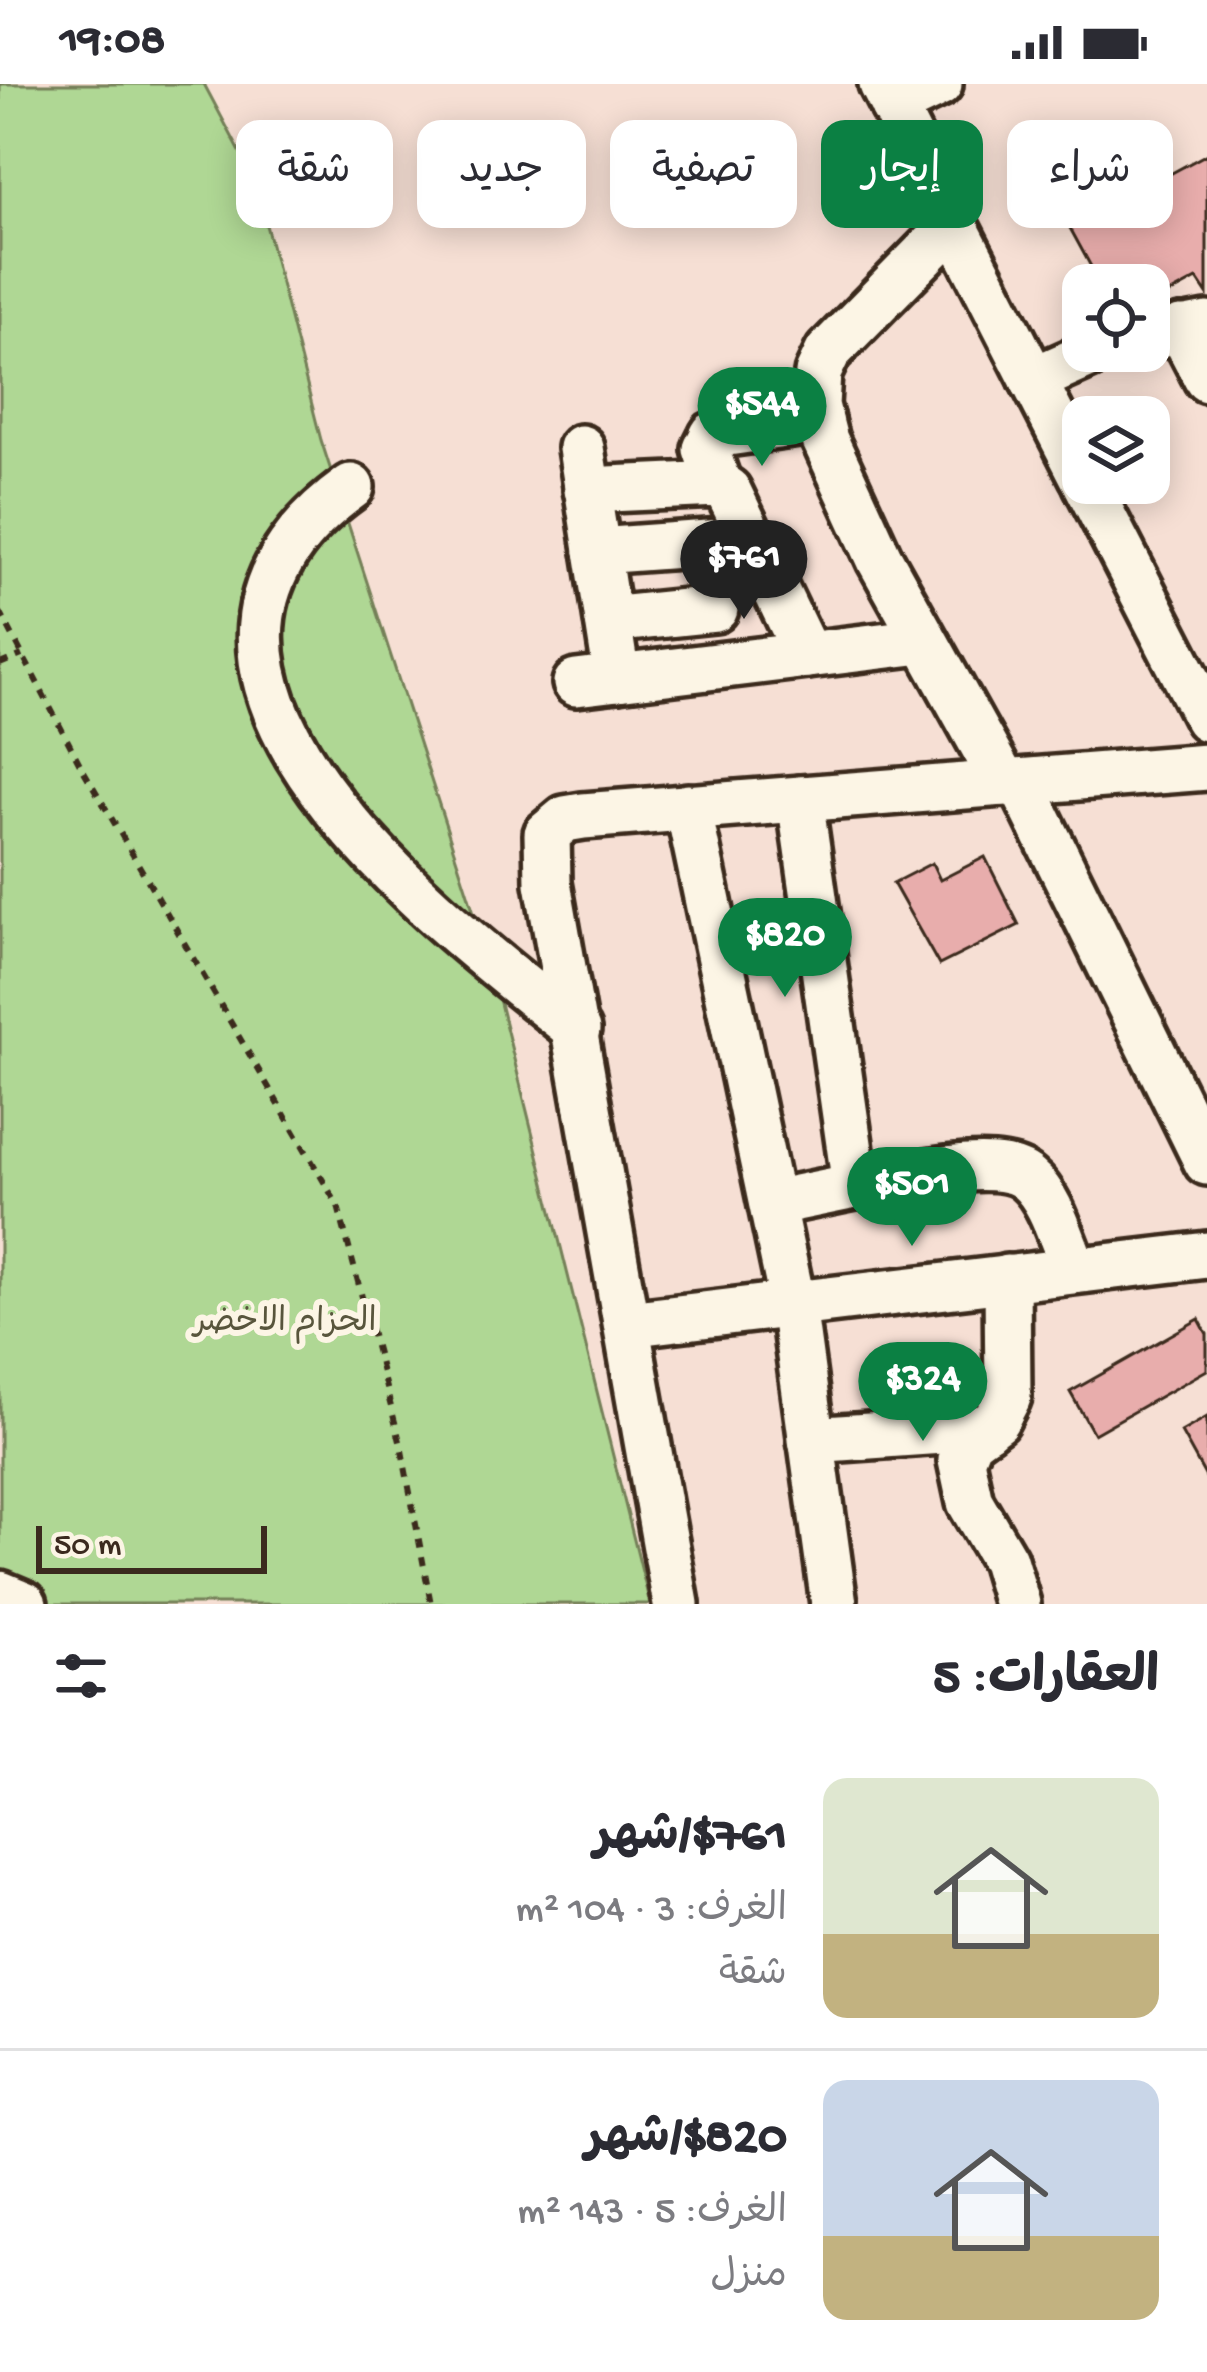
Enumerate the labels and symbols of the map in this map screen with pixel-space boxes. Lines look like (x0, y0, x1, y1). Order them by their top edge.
pin: $544 (691, 367, 833, 469)
pin: $761 (673, 520, 815, 622)
pin: $820 (714, 898, 856, 1000)
pin: $501 (841, 1147, 983, 1249)
park label: الحزام الاخضر (190, 1304, 377, 1344)
pin: $324 (852, 1342, 994, 1444)
scale bar (36, 1520, 267, 1573)

